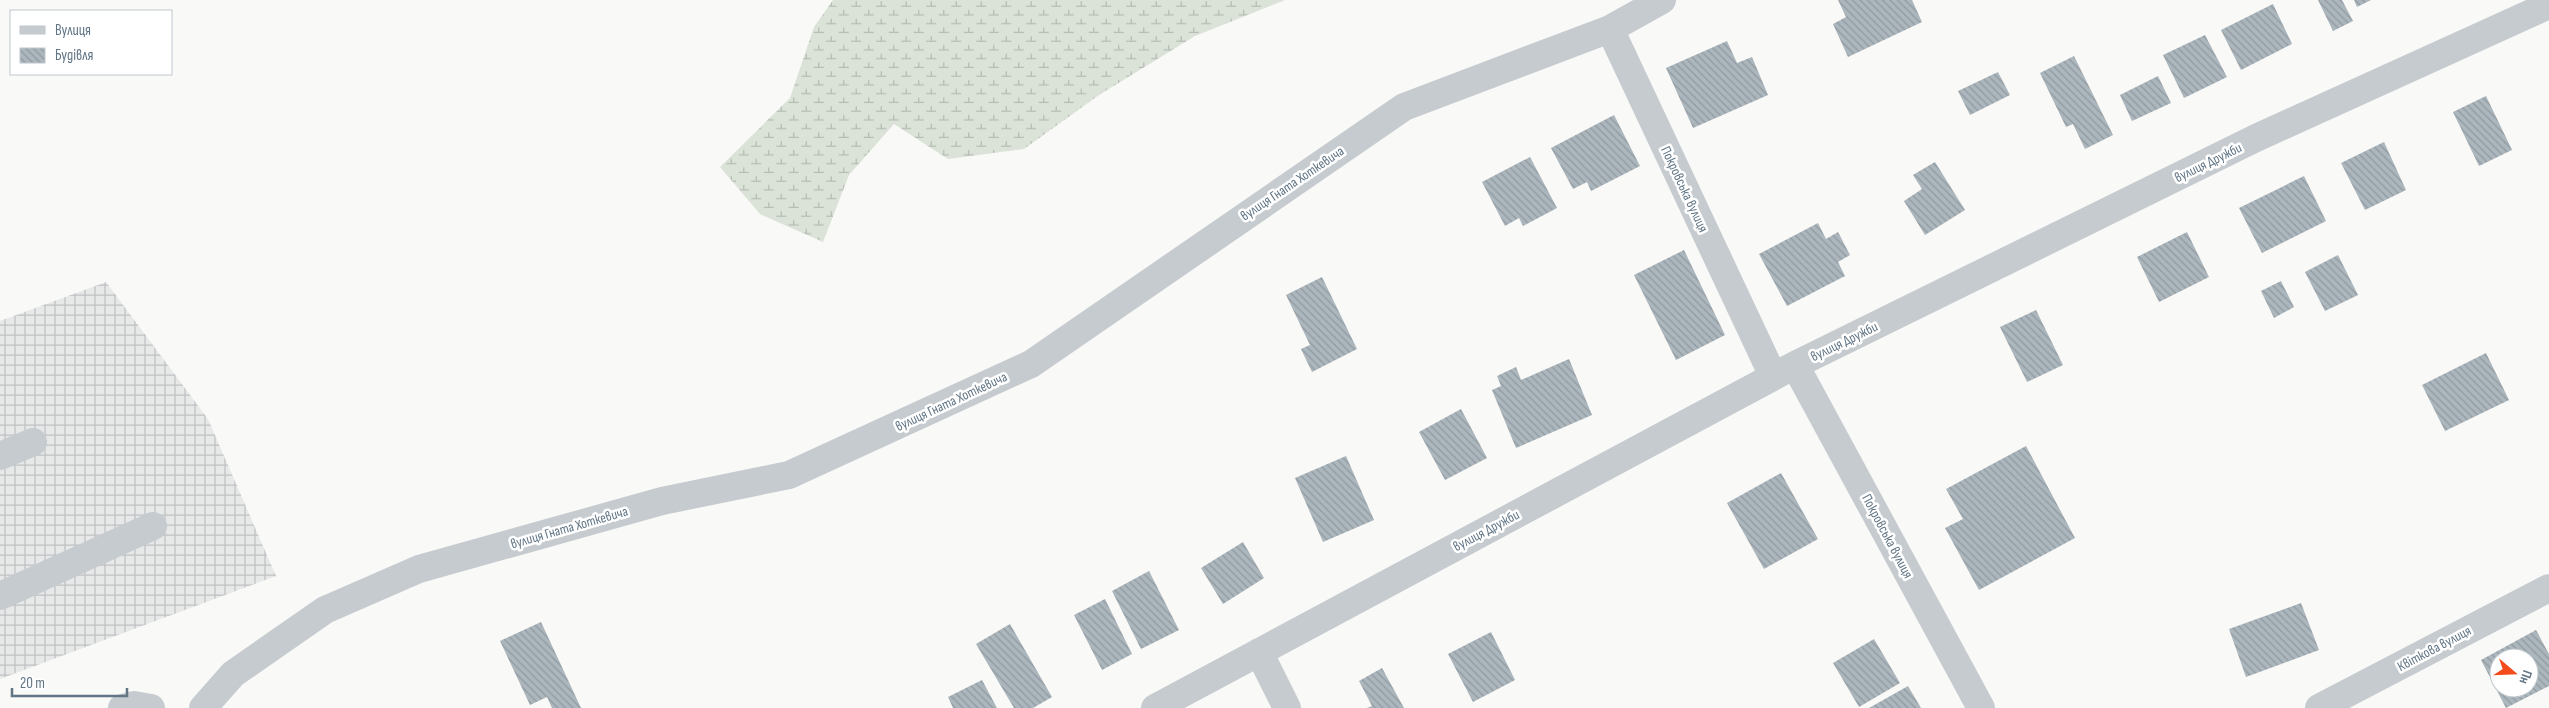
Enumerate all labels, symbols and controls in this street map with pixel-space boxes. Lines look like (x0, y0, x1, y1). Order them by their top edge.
legend (10, 10, 172, 75)
text: Вулиця (55, 21, 91, 40)
text: Будівля (55, 46, 94, 65)
street label: вулиця Дружби (2172, 139, 2245, 186)
street label: вулиця Гната Хоткевича (1237, 142, 1347, 224)
street label: Покровська вулиця (1657, 144, 1712, 235)
street label: вулиця Дружби (1808, 318, 1881, 365)
street label: вулиця Гната Хоткевича (893, 368, 1010, 435)
street label: Покровська вулиця (1858, 491, 1917, 581)
street label: вулиця Гната Хоткевича (509, 503, 630, 552)
street label: вулиця Дружби (1450, 506, 1522, 555)
street label: Квіткова вулиця (2394, 622, 2474, 675)
north arrow (2489, 648, 2539, 698)
scale bar (12, 666, 128, 698)
text: Пн (2516, 668, 2536, 686)
text: 20 m (20, 674, 45, 693)

